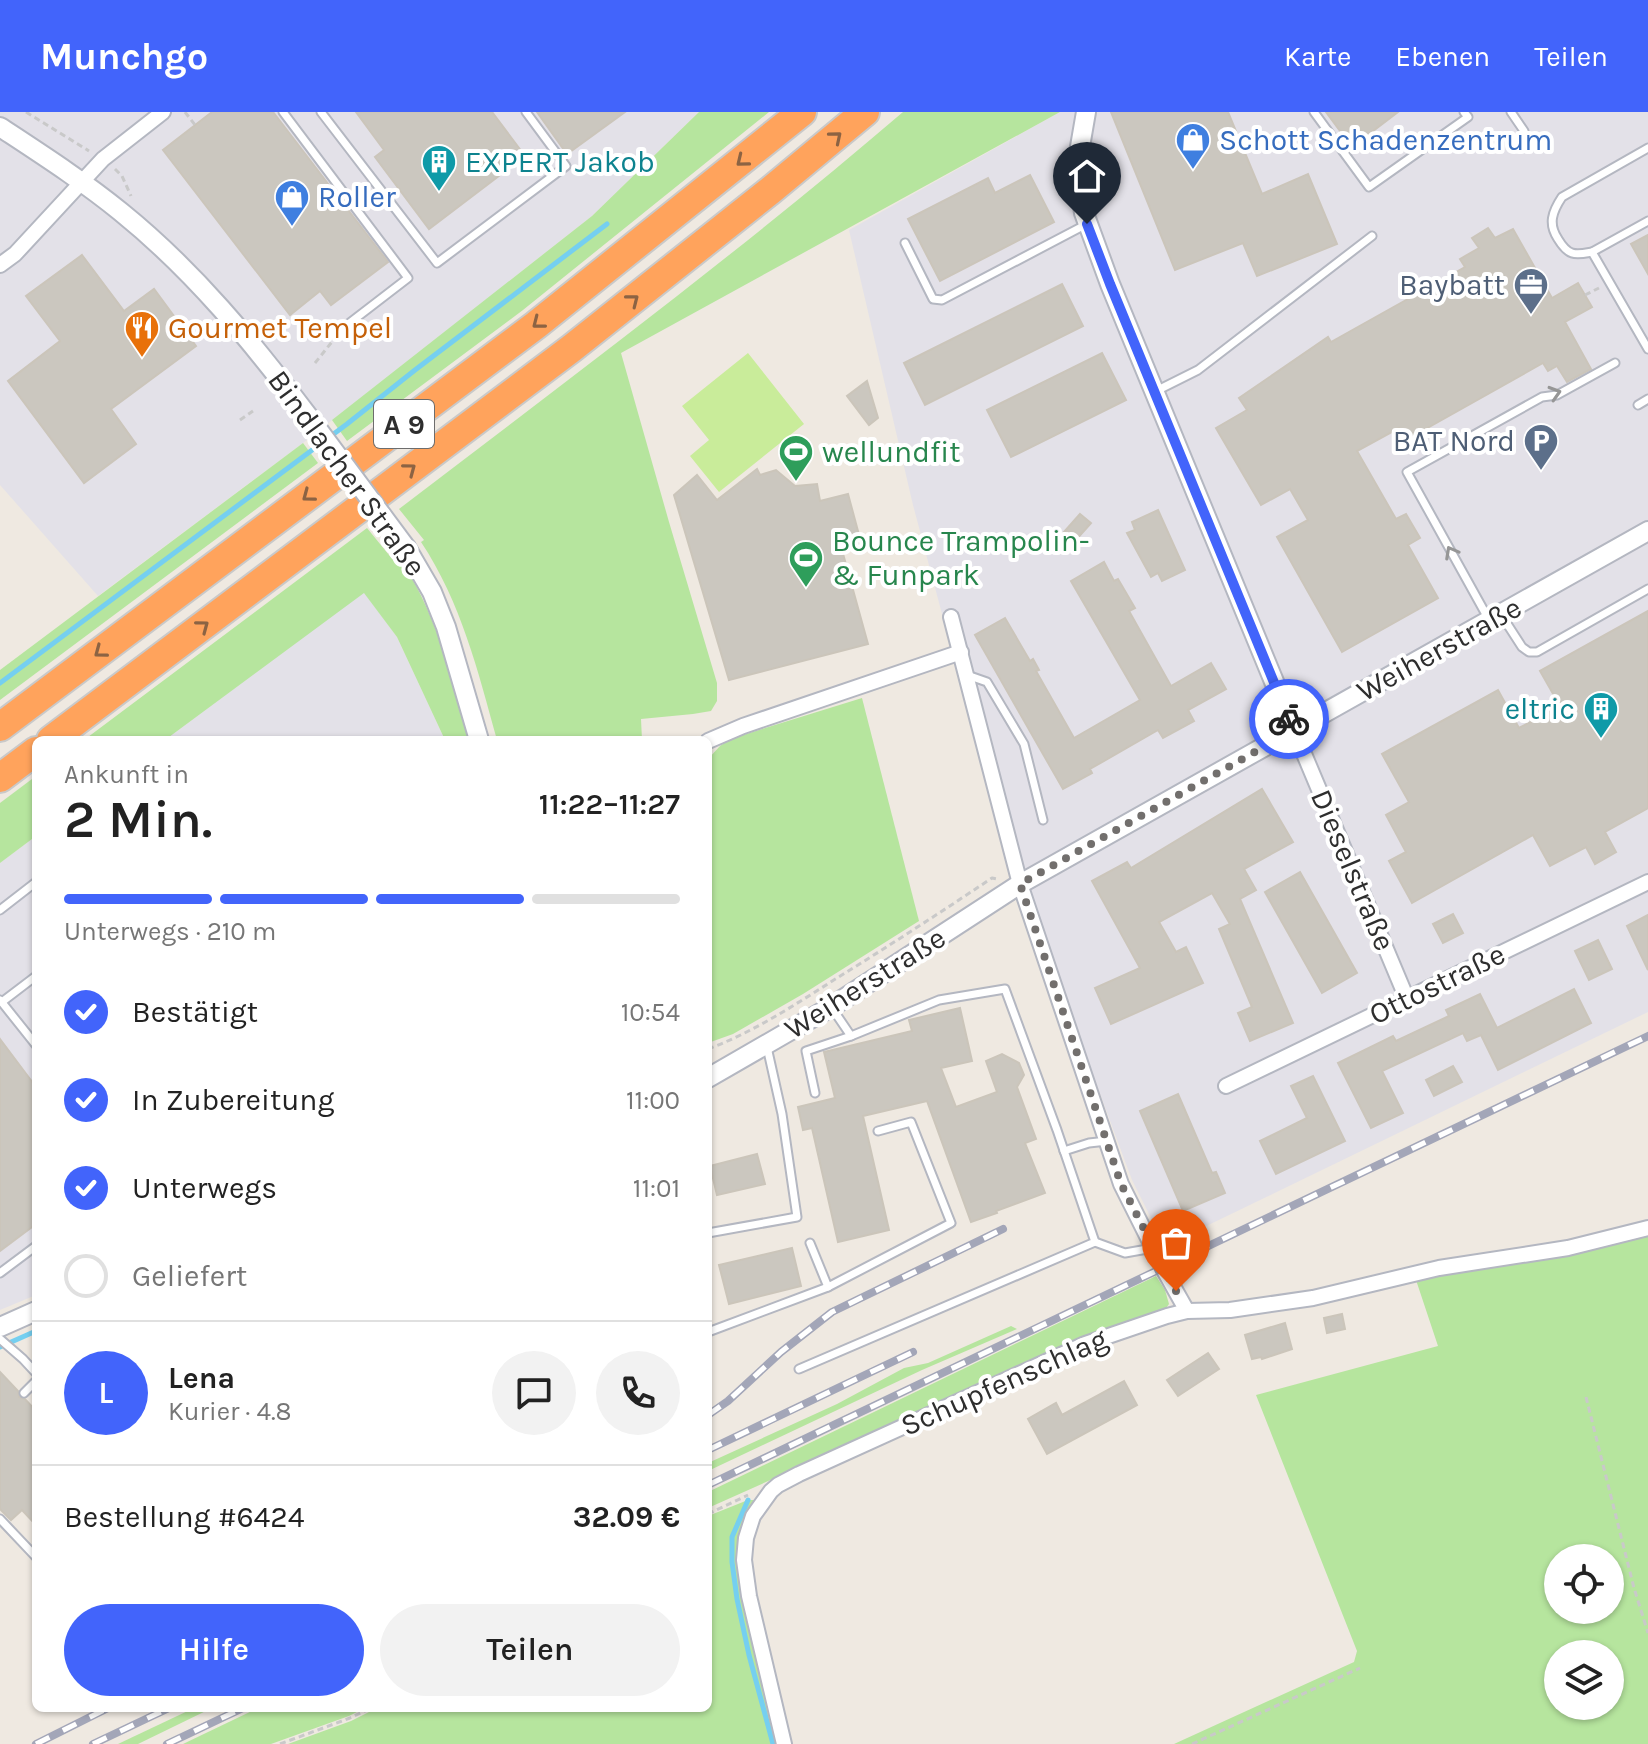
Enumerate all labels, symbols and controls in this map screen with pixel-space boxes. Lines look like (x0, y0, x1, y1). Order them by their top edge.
text: Munchgo (40, 34, 208, 79)
text: Karte (1284, 40, 1351, 73)
text: Ebenen (1395, 40, 1490, 73)
text: Teilen (1534, 40, 1608, 73)
shop icon: Schott Schadenzentrum (1174, 121, 1212, 171)
place label: Schott Schadenzentrum (1219, 122, 1552, 158)
one-way arrow (826, 132, 841, 147)
pin (1053, 142, 1121, 224)
building icon: EXPERT Jakob (420, 143, 458, 193)
place label: EXPERT Jakob (465, 144, 655, 180)
one-way arrow (736, 152, 751, 166)
icon: home (1065, 154, 1109, 198)
shop icon: Roller (273, 178, 311, 228)
place label: Roller (318, 179, 396, 215)
office icon: Baybatt (1512, 266, 1550, 316)
place label: Baybatt (1399, 267, 1505, 303)
one-way arrow (624, 295, 639, 309)
restaurant icon: Gourmet Tempel (123, 309, 161, 359)
place label: Gourmet Tempel (168, 310, 392, 346)
one-way arrow (532, 314, 547, 328)
street label: Bindlacher Straße (260, 363, 434, 583)
one-way arrow (1548, 386, 1561, 402)
road number: A 9 (374, 400, 434, 448)
parking icon: BAT Nord (1522, 422, 1560, 472)
place label: BAT Nord (1393, 423, 1515, 459)
sports icon: wellundfit (777, 433, 815, 483)
place label: wellundfit (822, 434, 961, 470)
one-way arrow (402, 465, 416, 479)
one-way arrow (302, 486, 317, 501)
place label: Bounce Trampolin- & Funpark (832, 523, 1089, 593)
sports icon: Bounce Trampolin- & Funpark (787, 539, 825, 589)
one-way arrow (1446, 546, 1461, 560)
street label: Weiherstraße (1350, 589, 1528, 709)
one-way arrow (194, 621, 208, 635)
one-way arrow (94, 642, 109, 657)
courier (1249, 679, 1329, 759)
building icon: eltric (1582, 690, 1620, 740)
place label: eltric (1505, 691, 1575, 727)
icon: bike (1267, 697, 1311, 741)
text: Ankunft in (64, 759, 189, 790)
street label: Dieselstraße (1303, 784, 1403, 956)
text: 11:22–11:27 (539, 786, 680, 822)
text: 2 Min. (64, 789, 213, 850)
text: Unterwegs · 210 m (64, 916, 276, 947)
street label: Weiherstraße (778, 919, 952, 1047)
street label: Ottostraße (1363, 936, 1511, 1032)
icon: check (64, 990, 108, 1034)
text: Bestätigt (132, 994, 258, 1030)
text: 10:54 (621, 997, 680, 1028)
icon: check (64, 1078, 108, 1122)
text: In Zubereitung (132, 1082, 334, 1118)
text: 11:00 (626, 1085, 680, 1116)
icon: check (64, 1166, 108, 1210)
text: Unterwegs (132, 1170, 277, 1206)
text: 11:01 (633, 1173, 680, 1204)
pin (1142, 1209, 1210, 1291)
icon: bag (1154, 1221, 1198, 1265)
text: Geliefert (132, 1258, 247, 1294)
street label: Schupfenschlag (895, 1320, 1113, 1444)
button: chat (492, 1351, 576, 1435)
button: phone (596, 1351, 680, 1435)
text: Lena (168, 1360, 235, 1396)
text: L (99, 1375, 113, 1411)
text: Kurier · 4.8 (168, 1396, 292, 1427)
text: Bestellung #6424 (64, 1499, 304, 1535)
text: 32.09 € (573, 1499, 680, 1535)
map controls (1544, 1544, 1624, 1720)
button: locate (1544, 1544, 1624, 1624)
button: Hilfe (64, 1604, 364, 1696)
button: Teilen (380, 1604, 680, 1696)
button: layers (1544, 1640, 1624, 1720)

